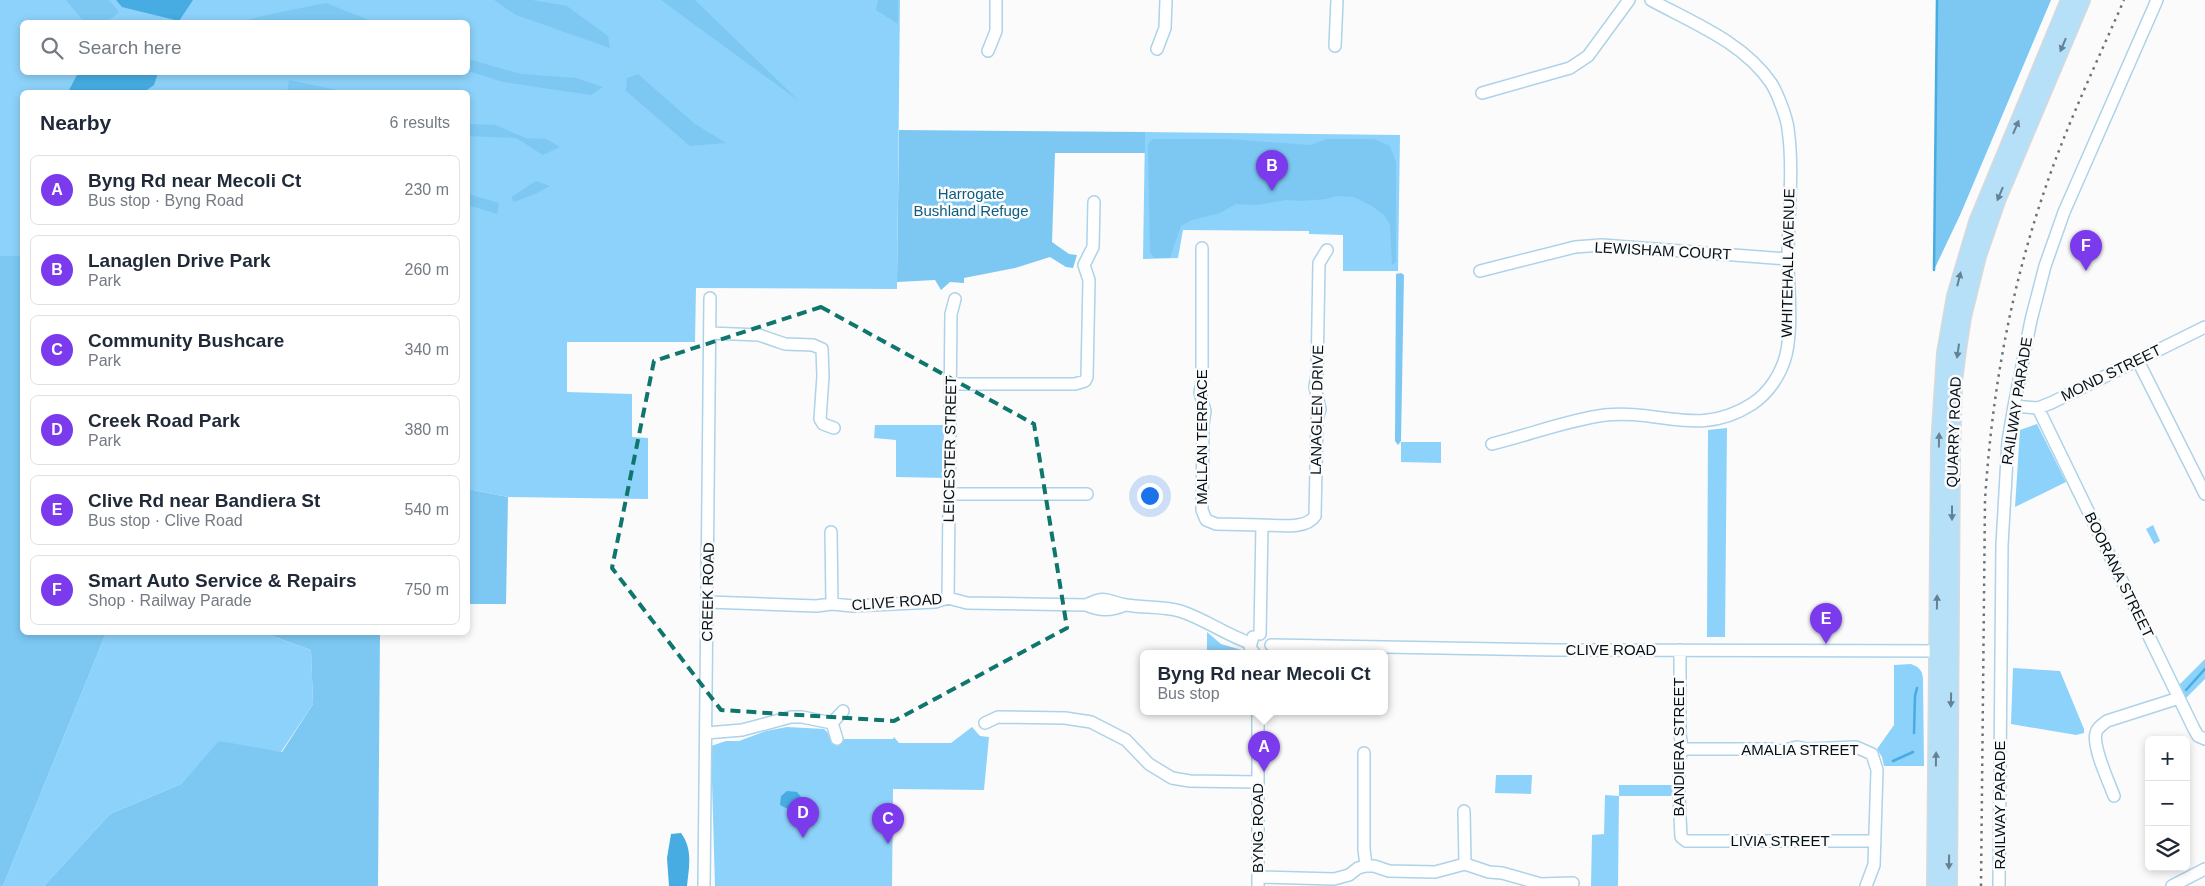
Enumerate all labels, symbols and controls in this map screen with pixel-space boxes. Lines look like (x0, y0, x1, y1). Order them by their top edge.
search box (20, 20, 470, 75)
icon: search (38, 34, 66, 62)
text: Search here (78, 37, 182, 58)
one-way arrow (2059, 38, 2067, 52)
text: Nearby (40, 111, 111, 134)
text: 6 results (390, 114, 450, 131)
one-way arrow (2012, 120, 2020, 134)
pin: B (1256, 150, 1288, 191)
text: Byng Rd near Mecoli Ct (88, 170, 301, 191)
text: A (51, 181, 63, 198)
text: 230 m (405, 181, 449, 198)
park label: Harrogate Bushland Refuge (913, 185, 1029, 219)
one-way arrow (1996, 187, 2003, 202)
street label: WHITEHALL AVENUE (1778, 188, 1797, 338)
text: Bus stop · Byng Road (88, 192, 244, 209)
pin: F (2070, 230, 2102, 271)
street label: LEWISHAM COURT (1594, 238, 1732, 263)
text: Lanaglen Drive Park (88, 250, 271, 271)
text: B (51, 261, 63, 278)
text: 260 m (405, 261, 449, 278)
one-way arrow (1955, 271, 1963, 287)
text: Park (88, 272, 121, 289)
text: Community Bushcare (88, 330, 284, 351)
street label: RAILWAY PARADE (1998, 336, 2035, 466)
text: C (51, 341, 63, 358)
text: 340 m (405, 341, 449, 358)
street label: MOND STREET (2058, 341, 2164, 404)
one-way arrow (1954, 343, 1962, 359)
street label: LANAGLEN DRIVE (1307, 345, 1326, 475)
text: Park (88, 352, 121, 369)
street label: MALLAN TERRACE (1193, 369, 1210, 505)
street label: LEICESTER STREET (940, 376, 959, 522)
street label: QUARRY ROAD (1943, 376, 1964, 488)
text: Creek Road Park (88, 410, 240, 431)
text: D (51, 421, 63, 438)
text: 380 m (405, 421, 449, 438)
text: Park (88, 432, 121, 449)
one-way arrow (1935, 432, 1943, 448)
your location (1137, 483, 1163, 509)
text: Clive Rd near Bandiera St (88, 490, 320, 511)
text: E (52, 501, 62, 518)
text: 540 m (405, 501, 449, 518)
one-way arrow (1948, 505, 1956, 521)
street label: BOORANA STREET (2082, 509, 2157, 640)
text: Bus stop · Clive Road (88, 512, 243, 529)
street label: CREEK ROAD (698, 542, 717, 642)
text: Smart Auto Service & Repairs (88, 570, 357, 591)
text: F (52, 581, 62, 598)
text: 750 m (405, 581, 449, 598)
street label: CLIVE ROAD (851, 590, 943, 613)
text: Shop · Railway Parade (88, 592, 252, 609)
one-way arrow (1933, 594, 1941, 610)
pin: E (1810, 603, 1842, 644)
street label: CLIVE ROAD (1566, 641, 1657, 658)
popup (1140, 650, 1388, 715)
text: Byng Rd near Mecoli Ct (1157, 663, 1371, 684)
street label: BANDIERA STREET (1670, 677, 1687, 817)
text: Bus stop (1157, 685, 1220, 702)
one-way arrow (1947, 692, 1955, 708)
pin: A (1248, 731, 1280, 772)
map controls (2145, 736, 2190, 871)
button: + (2145, 736, 2190, 781)
street label: RAILWAY PARADE (1991, 740, 2008, 870)
street label: AMALIA STREET (1741, 741, 1859, 758)
one-way arrow (1932, 751, 1940, 767)
button: − (2145, 781, 2190, 826)
street label: BYNG ROAD (1249, 783, 1266, 873)
pin: D (787, 797, 819, 838)
pin: C (872, 803, 904, 844)
button: layers (2145, 826, 2190, 871)
street label: LIVIA STREET (1730, 832, 1830, 849)
one-way arrow (1945, 855, 1953, 871)

